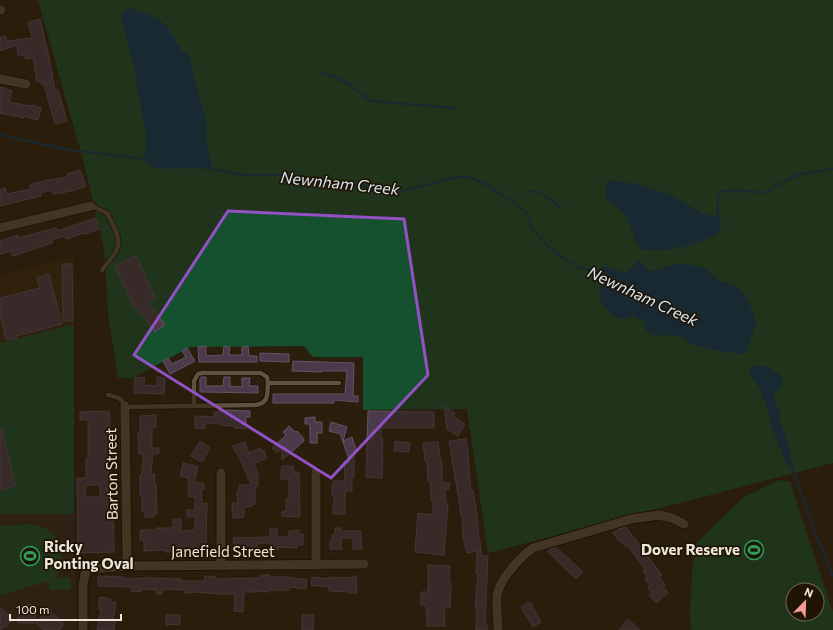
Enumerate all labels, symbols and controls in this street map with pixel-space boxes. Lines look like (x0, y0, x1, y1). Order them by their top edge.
water label: Newnham Creek (280, 167, 401, 198)
water label: Newnham Creek (585, 262, 702, 330)
street label: Barton Street (101, 428, 121, 520)
place label: Ricky Ponting Oval (44, 537, 134, 572)
sports icon: Dover Reserve (743, 539, 765, 561)
place label: Dover Reserve (641, 540, 740, 558)
street label: Janefield Street (171, 542, 275, 560)
sports icon: Ricky Ponting Oval (19, 545, 41, 567)
north arrow (785, 582, 825, 622)
text: N (803, 585, 815, 600)
scale bar (10, 596, 121, 622)
text: 100 m (16, 602, 50, 616)

